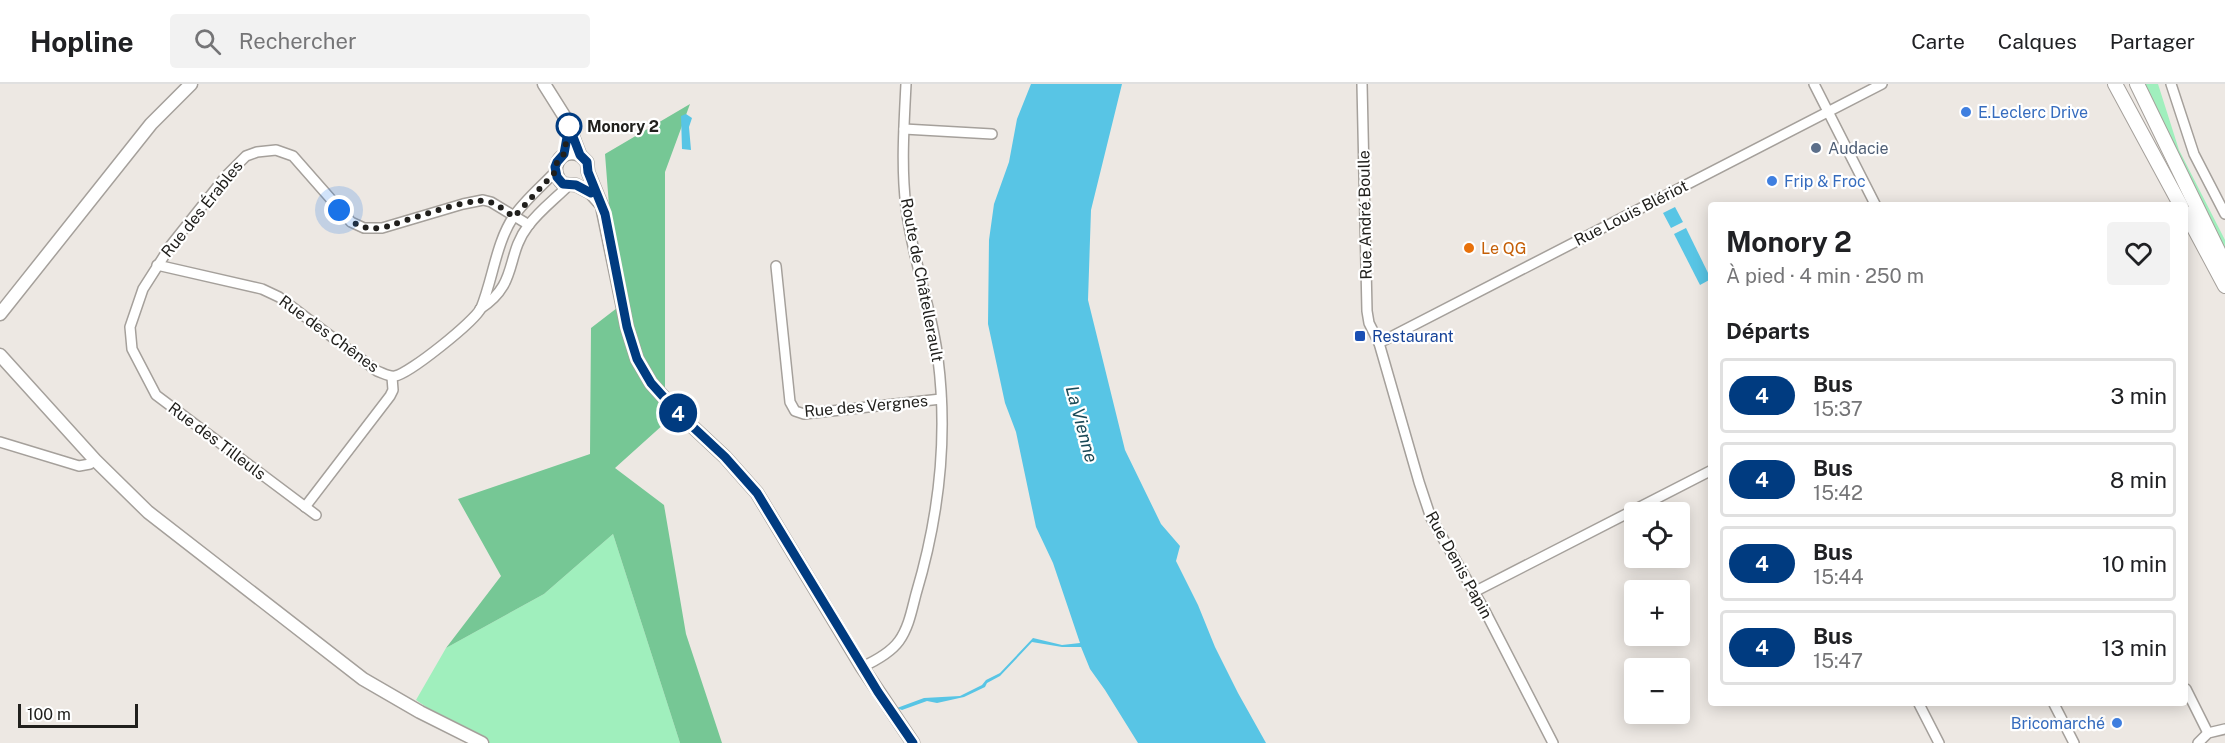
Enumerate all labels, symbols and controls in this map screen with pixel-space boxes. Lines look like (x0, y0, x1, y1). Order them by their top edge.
search box (170, 14, 590, 68)
text: Hopline (30, 25, 134, 58)
icon: search (191, 25, 224, 58)
text: Rechercher (239, 28, 357, 54)
text: Carte (1911, 29, 1965, 54)
text: Calques (1998, 29, 2077, 54)
text: Partager (2110, 29, 2195, 54)
place label: E.Leclerc Drive (1978, 103, 2088, 122)
marker: E.Leclerc Drive (1959, 105, 1973, 119)
marker: Monory 2 (556, 113, 582, 139)
place label: Monory 2 (587, 117, 659, 136)
place label: Audacie (1828, 139, 1889, 158)
marker: Audacie (1809, 141, 1823, 155)
street label: Rue André Boulle (1354, 150, 1376, 280)
street label: Rue des Érables (156, 156, 247, 261)
place label: Frip & Froc (1784, 172, 1866, 191)
marker: Frip & Froc (1765, 174, 1779, 188)
street label: Rue Louis Blériot (1571, 176, 1691, 250)
your location (324, 195, 354, 225)
street label: Route de Châtellerault (897, 196, 947, 364)
button: heart (2107, 222, 2170, 285)
text: Monory 2 (1726, 225, 1852, 258)
place label: Le QG (1481, 239, 1526, 258)
marker: Le QG (1462, 241, 1476, 255)
text: À pied · 4 min · 250 m (1726, 264, 1924, 288)
street label: Rue des Chênes (275, 291, 383, 377)
text: Départs (1726, 318, 1810, 344)
place label: Restaurant (1372, 327, 1454, 346)
marker: Restaurant (1353, 329, 1367, 343)
text: Bus (1813, 371, 1853, 397)
water label: La Vienne (1062, 383, 1102, 465)
text: 4 (1755, 383, 1769, 408)
text: 3 min (2110, 383, 2167, 409)
street label: Rue des Vergnes (803, 391, 929, 421)
line badge: 4 (658, 394, 698, 432)
text: 15:37 (1813, 397, 1863, 421)
street label: Rue des Tilleuls (165, 398, 269, 484)
text: 4 (671, 401, 685, 426)
text: Bus (1813, 455, 1853, 481)
text: 4 (1755, 467, 1769, 492)
text: 8 min (2110, 467, 2167, 493)
text: 15:42 (1813, 481, 1863, 505)
map controls (1624, 502, 1690, 724)
button: locate (1624, 502, 1690, 568)
street label: Rue Denis Papin (1422, 508, 1496, 622)
text: Bus (1813, 539, 1853, 565)
text: 4 (1755, 551, 1769, 576)
text: 10 min (2102, 551, 2167, 577)
text: 15:44 (1813, 565, 1863, 589)
button: + (1624, 580, 1690, 646)
text: Bus (1813, 623, 1853, 649)
text: 4 (1755, 635, 1769, 660)
text: 13 min (2102, 635, 2167, 661)
text: 15:47 (1813, 649, 1863, 673)
button: − (1624, 658, 1690, 724)
scale bar (18, 701, 138, 728)
text: 100 m (27, 705, 71, 724)
place label: Bricomarché (2011, 714, 2105, 733)
marker: Bricomarché (2110, 716, 2124, 730)

